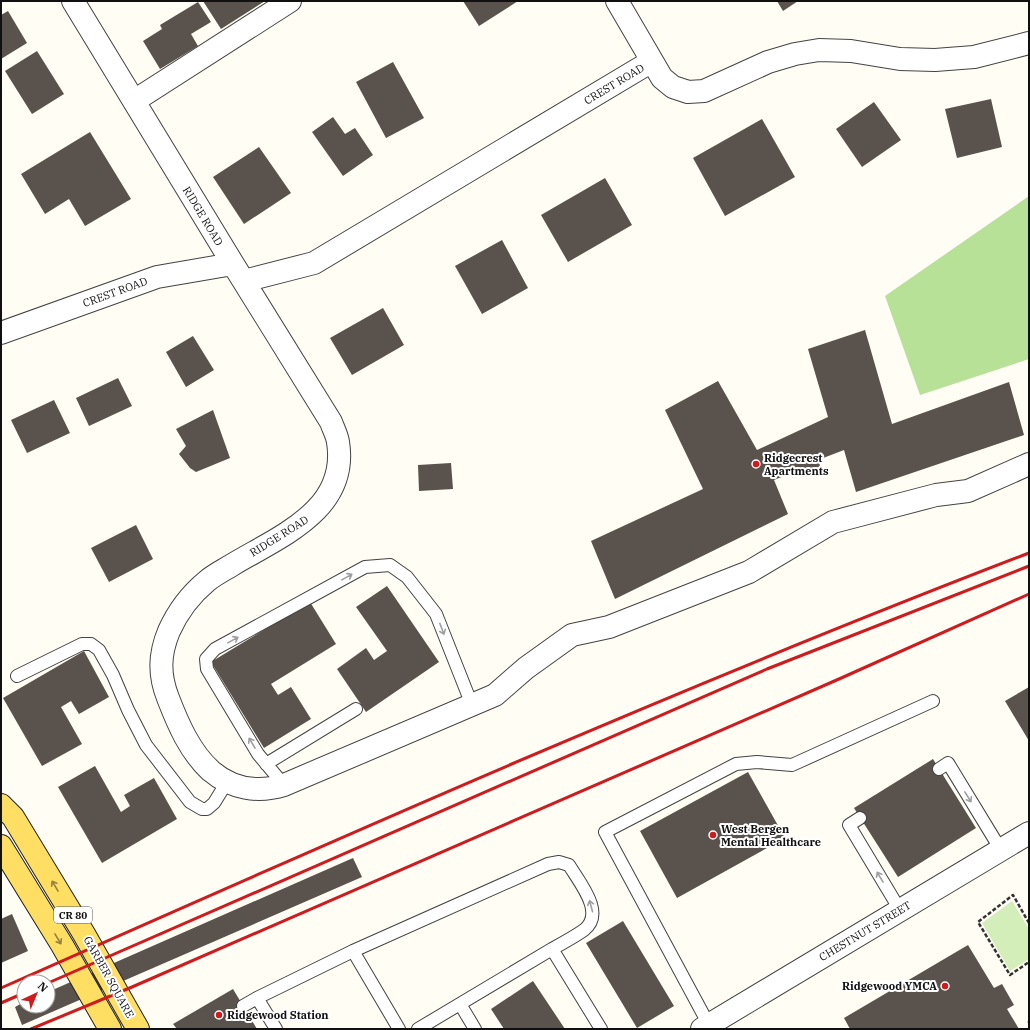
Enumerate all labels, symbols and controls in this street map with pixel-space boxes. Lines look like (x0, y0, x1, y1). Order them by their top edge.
street label: CREST ROAD (581, 60, 647, 107)
street label: RIDGE ROAD (180, 184, 226, 248)
street label: CREST ROAD (81, 274, 149, 310)
place label: Ridgecrest Apartments (764, 451, 829, 478)
marker: Ridgecrest Apartments (751, 459, 761, 469)
street label: RIDGE ROAD (247, 512, 311, 560)
one-way arrow (340, 573, 352, 580)
one-way arrow (439, 622, 446, 634)
one-way arrow (226, 635, 238, 643)
one-way arrow (247, 737, 255, 749)
one-way arrow (965, 791, 973, 803)
place label: West Bergen Mental Healthcare (721, 822, 821, 849)
marker: West Bergen Mental Healthcare (708, 830, 718, 840)
one-way arrow (876, 872, 884, 883)
one-way arrow (51, 881, 59, 892)
street label: CHESTNUT STREET (816, 898, 914, 964)
one-way arrow (587, 899, 594, 912)
road number: CR 80 (54, 907, 92, 923)
one-way arrow (55, 933, 63, 945)
street label: GARBER SQUARE (81, 934, 137, 1020)
north arrow (16, 974, 56, 1014)
text: N (35, 979, 51, 995)
place label: Ridgewood YMCA (842, 979, 937, 993)
marker: Ridgewood YMCA (940, 981, 950, 991)
place label: Ridgewood Station (227, 1008, 329, 1022)
marker: Ridgewood Station (214, 1010, 224, 1020)

